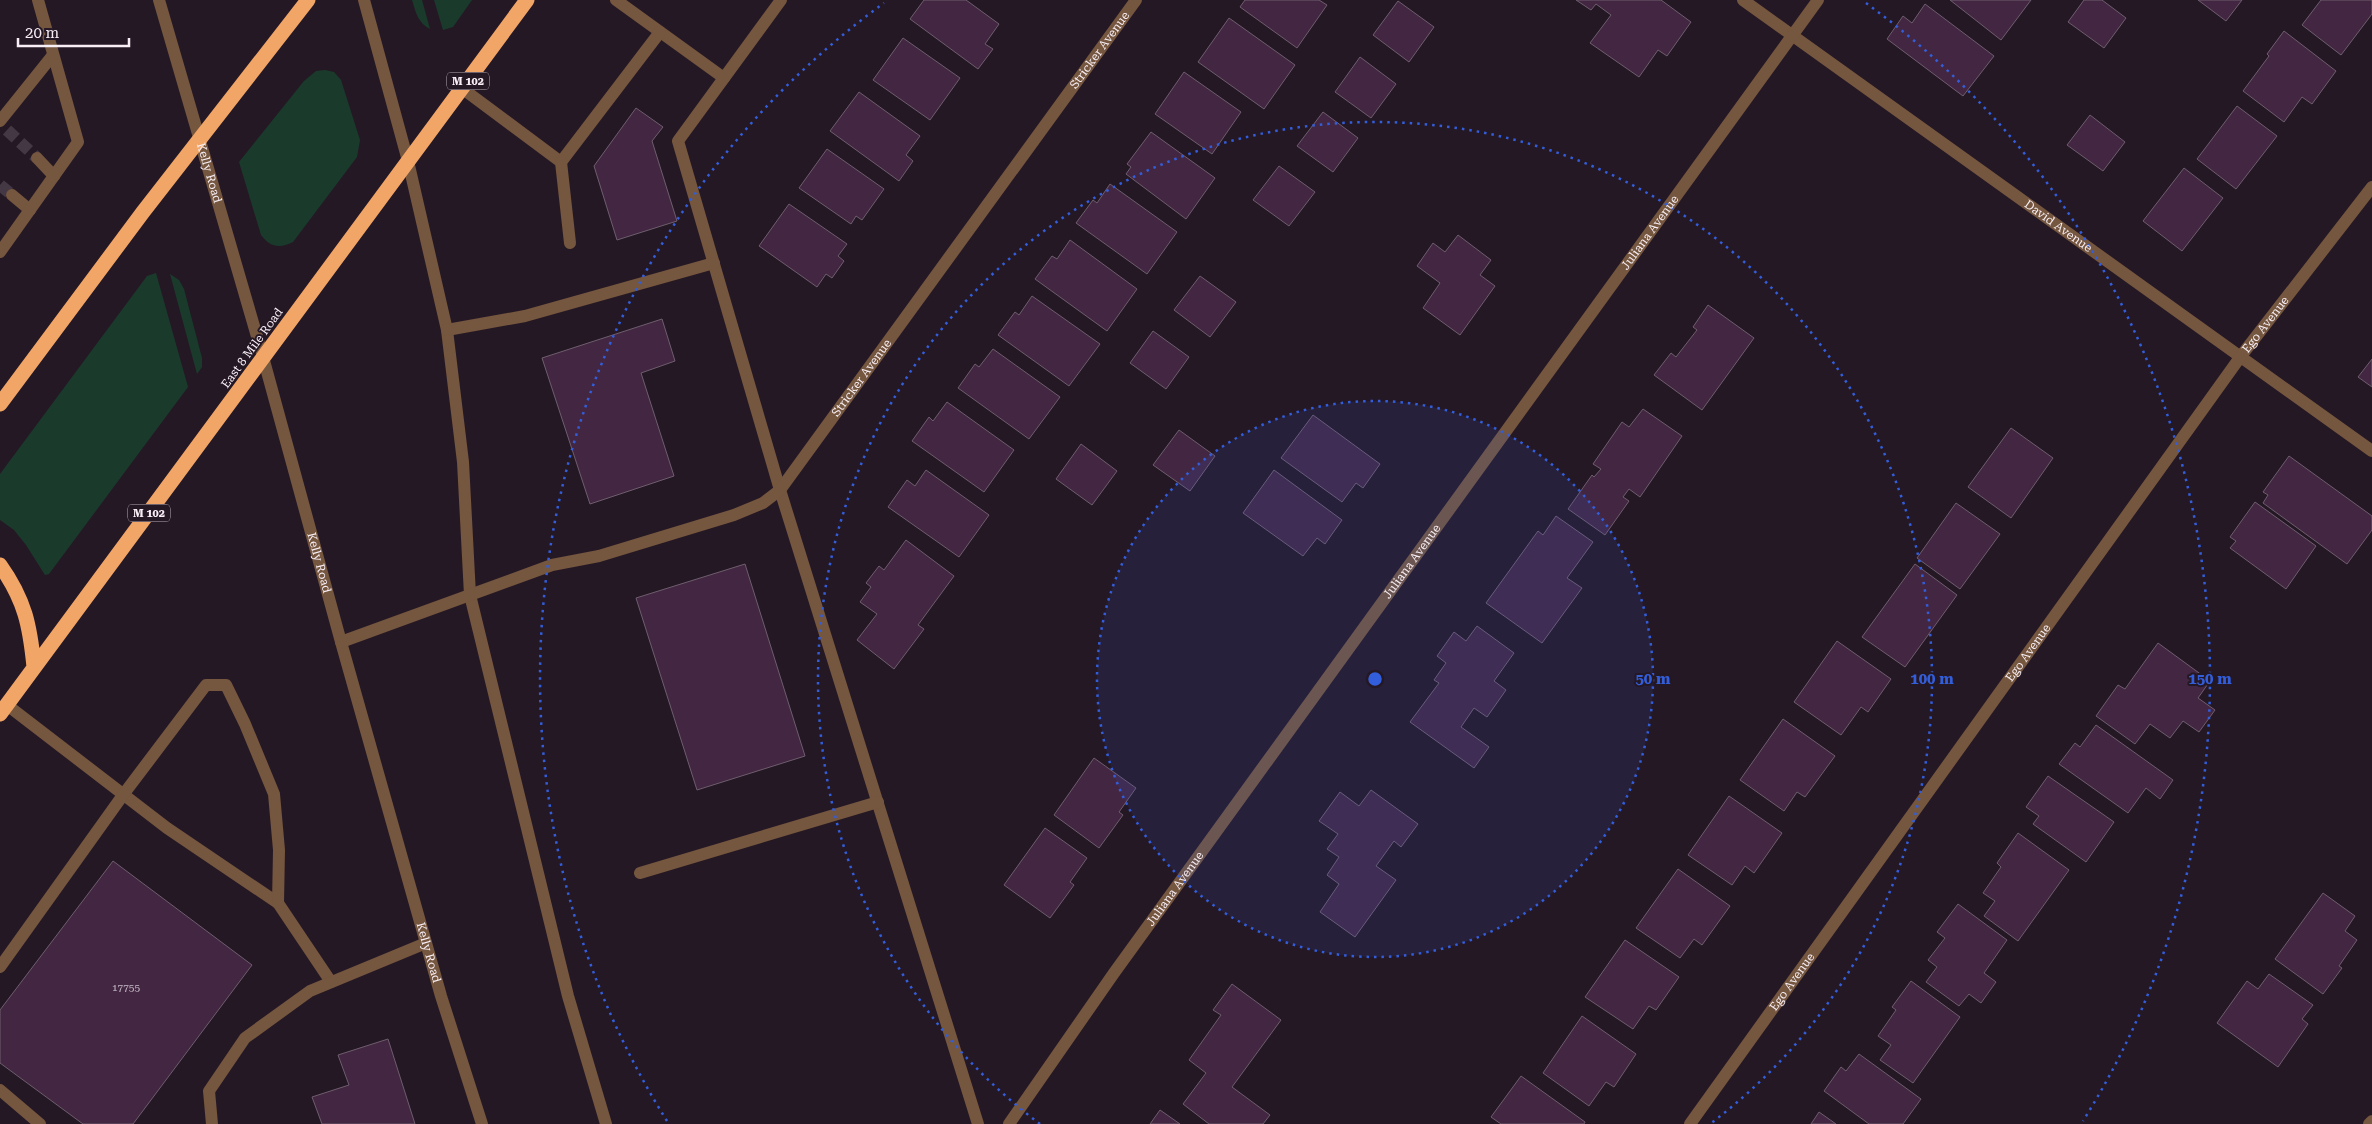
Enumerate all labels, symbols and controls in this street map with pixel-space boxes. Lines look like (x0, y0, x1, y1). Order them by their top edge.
street label: Stricker Avenue (1067, 8, 1133, 92)
scale bar (18, 15, 129, 47)
text: 20 m (25, 24, 60, 42)
road number: M 102 (447, 72, 489, 90)
street label: Kelly Road (194, 141, 225, 205)
street label: Juliana Avenue (1618, 192, 1682, 272)
street label: David Avenue (2022, 197, 2095, 255)
street label: Ego Avenue (2239, 293, 2292, 356)
street label: East 8 Mile Road (218, 305, 286, 391)
street label: Stricker Avenue (829, 336, 895, 419)
road number: M 102 (128, 504, 170, 522)
street label: Juliana Avenue (1380, 521, 1444, 601)
street label: Kelly Road (304, 531, 334, 595)
street label: Ego Avenue (2003, 621, 2054, 684)
centre of rings (1366, 670, 1384, 688)
text: 50 m (1635, 670, 1671, 688)
text: 100 m (1910, 670, 1954, 688)
text: 150 m (2188, 670, 2232, 688)
street label: Juliana Avenue (1143, 848, 1207, 929)
street label: Kelly Road (414, 921, 444, 985)
street label: Ego Avenue (1767, 950, 1818, 1013)
house number: 17755 (112, 982, 140, 993)

